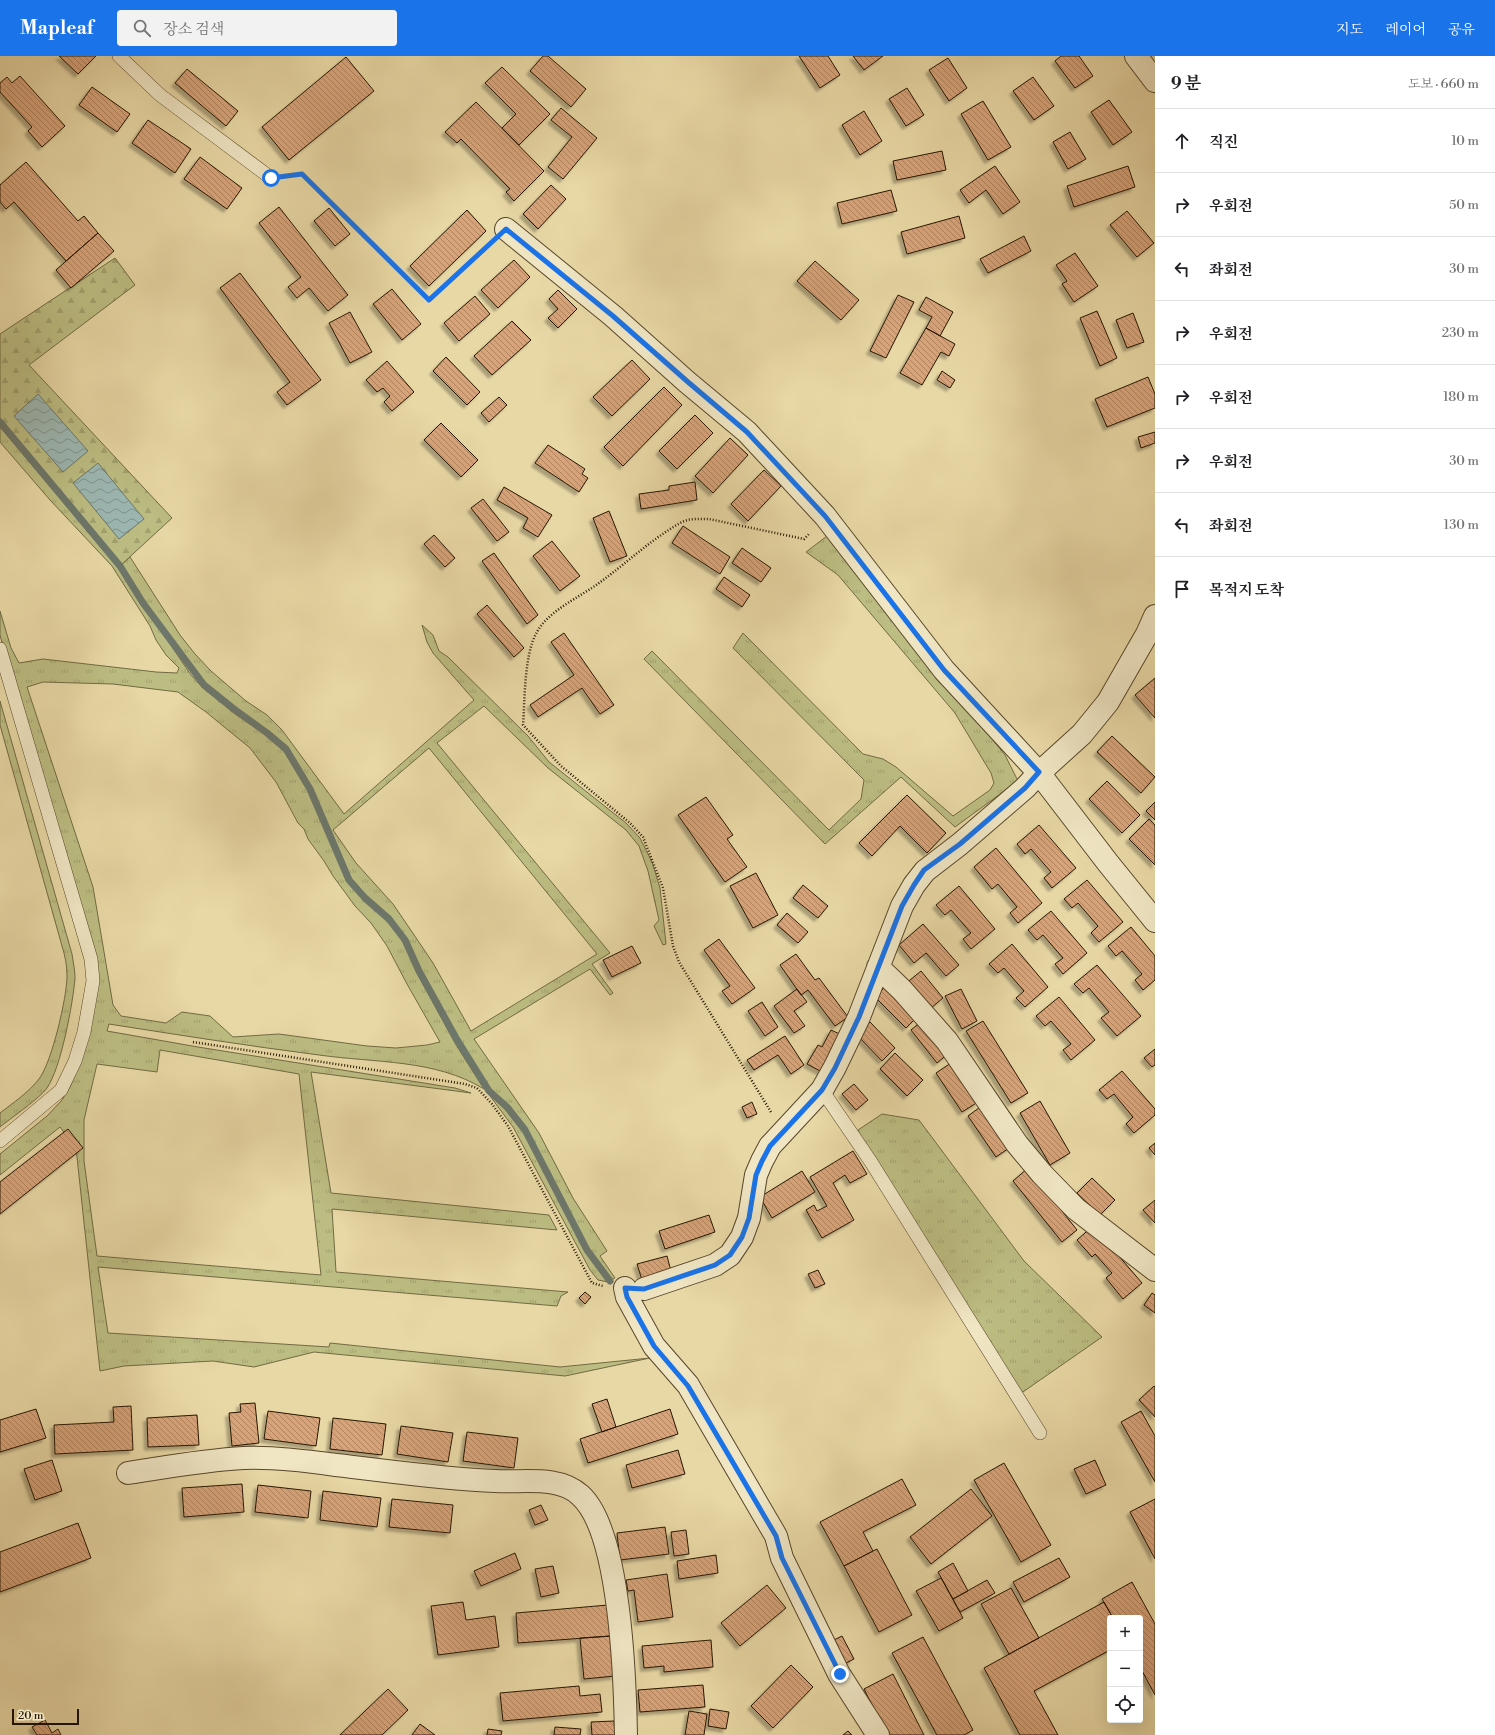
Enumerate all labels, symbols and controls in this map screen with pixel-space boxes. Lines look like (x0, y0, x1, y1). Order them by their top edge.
search box (117, 10, 397, 46)
text: Mapleaf (20, 16, 93, 40)
icon: search (131, 17, 153, 39)
text: 장소 검색 (163, 20, 224, 39)
text: 지도 (1336, 21, 1363, 39)
text: 레이어 (1385, 21, 1426, 39)
text: 공유 (1448, 21, 1475, 39)
text: 9 분 (1171, 73, 1201, 95)
text: 도보 · 660 m (1408, 76, 1479, 92)
icon: ahead (1171, 130, 1193, 152)
text: 직진 (1209, 133, 1238, 152)
text: 10 m (1451, 133, 1479, 149)
route start (262, 169, 280, 187)
icon: right (1171, 194, 1193, 216)
text: 우회전 (1209, 197, 1252, 216)
text: 50 m (1449, 197, 1479, 213)
icon: left (1171, 258, 1193, 280)
text: 좌회전 (1209, 261, 1252, 280)
text: 30 m (1449, 261, 1479, 277)
icon: right (1171, 322, 1193, 344)
text: 우회전 (1209, 325, 1252, 344)
text: 230 m (1442, 325, 1479, 341)
icon: right (1171, 386, 1193, 408)
text: 우회전 (1209, 389, 1252, 408)
text: 180 m (1443, 389, 1479, 405)
icon: right (1171, 450, 1193, 472)
text: 우회전 (1209, 453, 1252, 472)
text: 30 m (1449, 453, 1479, 469)
icon: left (1171, 514, 1193, 536)
text: 좌회전 (1209, 517, 1252, 536)
text: 130 m (1444, 517, 1479, 533)
icon: arrive (1171, 578, 1193, 600)
text: 목적지 도착 (1209, 581, 1284, 600)
map controls (1107, 1615, 1143, 1723)
button: + (1107, 1615, 1143, 1651)
button: − (1107, 1651, 1143, 1687)
route end (831, 1665, 849, 1683)
button: locate (1107, 1687, 1143, 1723)
scale bar (12, 1707, 79, 1726)
text: 20 m (18, 1709, 43, 1723)

